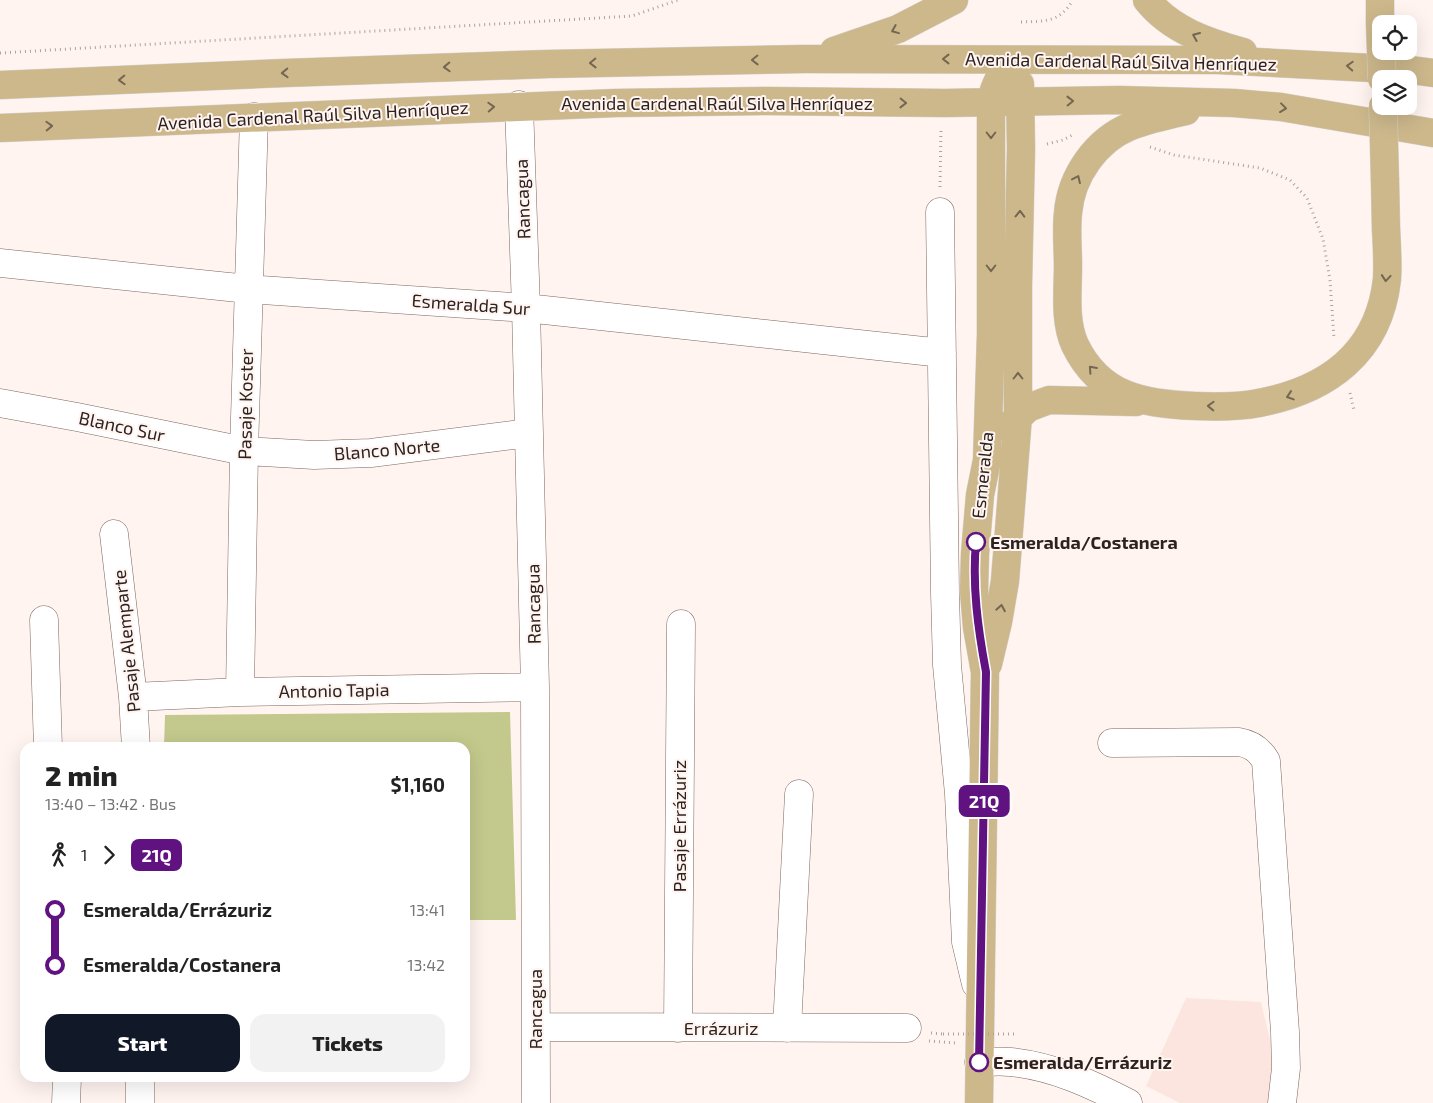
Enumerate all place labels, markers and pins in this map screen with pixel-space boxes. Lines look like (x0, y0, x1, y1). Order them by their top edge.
place label: Esmeralda/Costanera (990, 531, 1178, 553)
marker: Esmeralda/Costanera (966, 532, 986, 552)
place label: Esmeralda/Errázuriz (993, 1051, 1172, 1073)
marker: Esmeralda/Errázuriz (969, 1052, 989, 1072)

